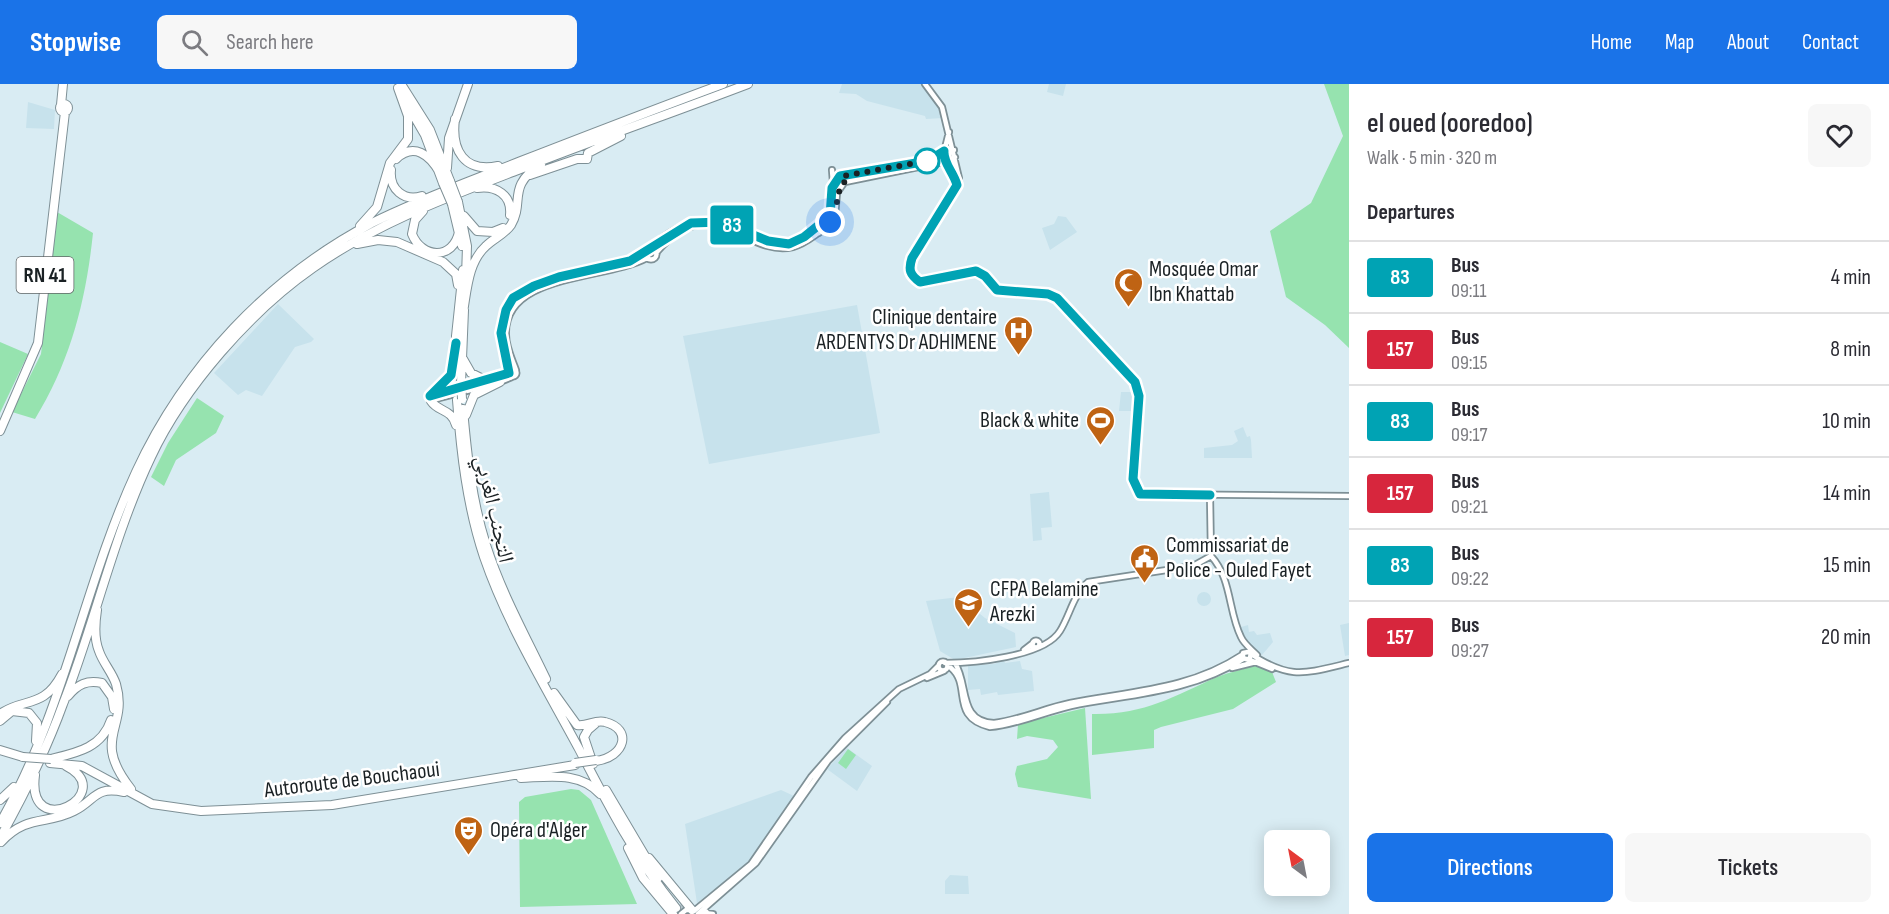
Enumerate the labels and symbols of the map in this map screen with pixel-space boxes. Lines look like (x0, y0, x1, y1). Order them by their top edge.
unlabelled marker (914, 148, 940, 174)
line badge: 83 (705, 206, 759, 244)
your location (815, 207, 845, 237)
place label: Mosquée Omar Ibn Khattab (1149, 256, 1258, 308)
road number: RN 41 (16, 257, 74, 293)
mosque icon: Mosquée Omar Ibn Khattab (1112, 266, 1144, 308)
place label: Clinique dentaire ARDENTYS Dr ADHIMENE (816, 304, 997, 356)
hospital icon: Clinique dentaire ARDENTYS Dr ADHIMENE (1002, 314, 1034, 356)
sports icon: Black & white (1084, 404, 1116, 446)
place label: Black & white (980, 407, 1079, 434)
street label: التجنب الغربي (466, 453, 519, 566)
place label: Commissariat de Police - Ouled Fayet (1166, 532, 1312, 584)
public building icon: Commissariat de Police - Ouled Fayet (1129, 542, 1161, 584)
place label: CFPA Belamine Arezki (989, 576, 1099, 628)
school or university icon: CFPA Belamine Arezki (953, 586, 985, 628)
street label: Autoroute de Bouchaoui (262, 756, 441, 804)
theatre icon: Opéra d'Alger (453, 814, 485, 856)
place label: Opéra d'Alger (490, 817, 587, 844)
north arrow (1264, 830, 1330, 896)

